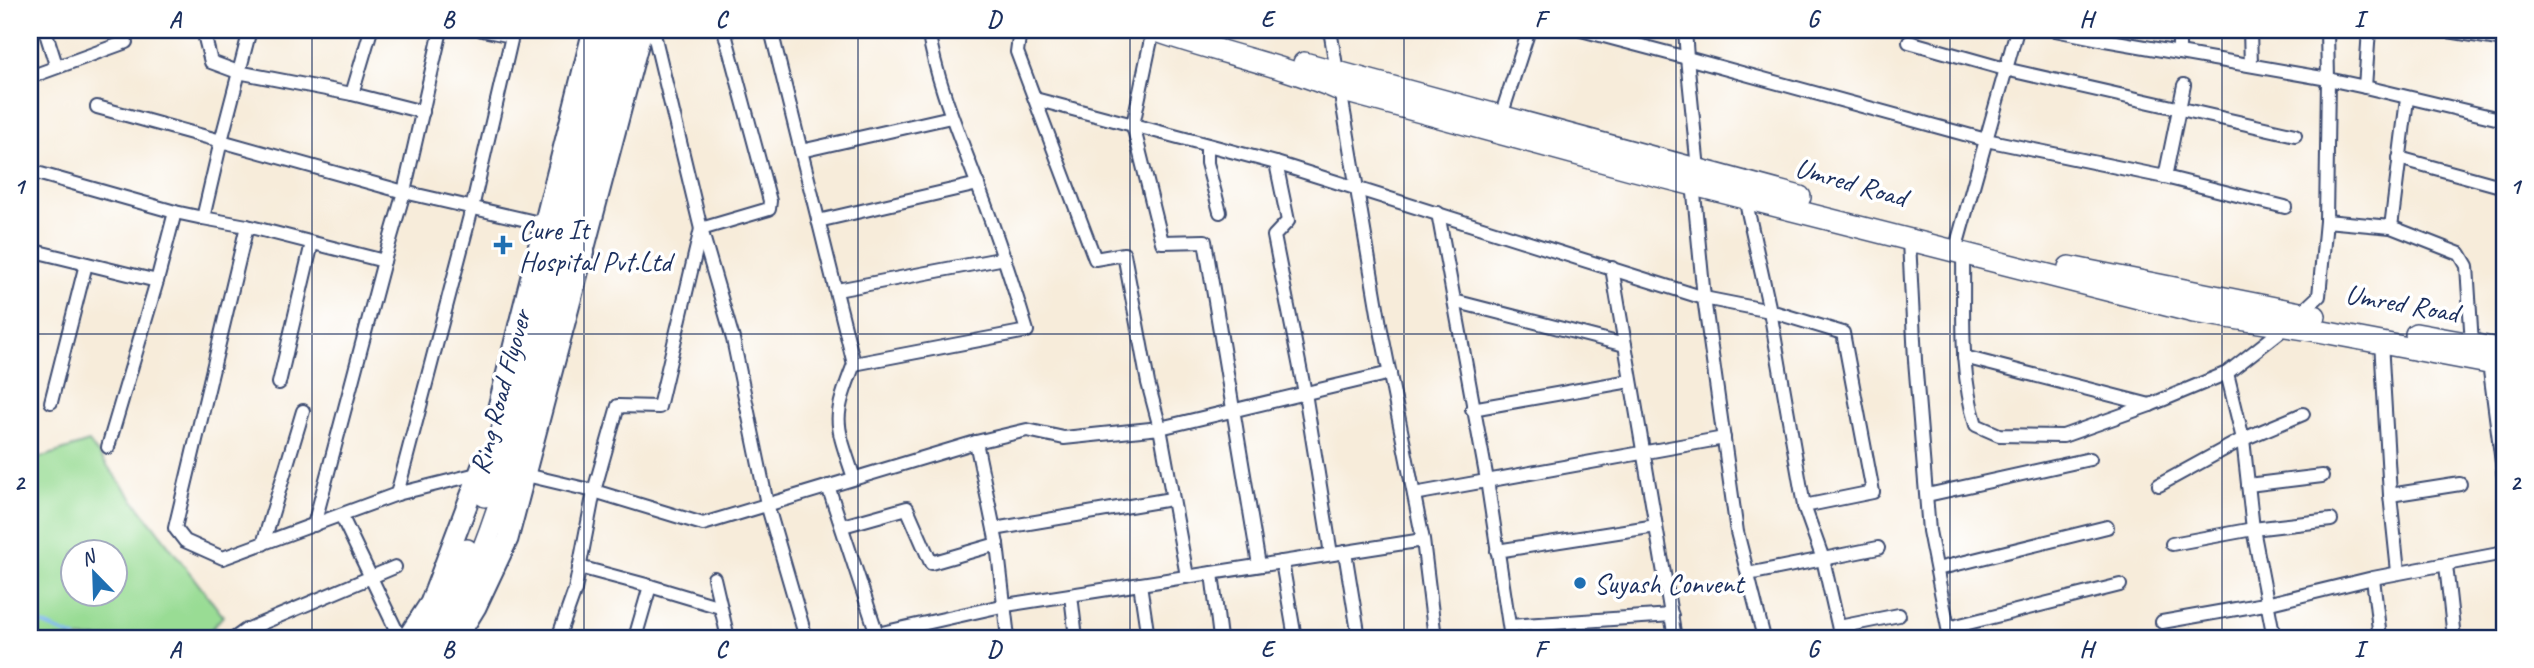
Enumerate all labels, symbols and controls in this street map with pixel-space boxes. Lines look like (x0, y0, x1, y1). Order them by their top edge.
text: A (169, 5, 183, 34)
text: B (442, 5, 456, 34)
text: C (716, 5, 730, 34)
text: D (987, 5, 1003, 34)
text: E (1261, 5, 1277, 34)
text: F (1535, 5, 1551, 34)
text: G (1807, 5, 1822, 34)
text: H (2079, 5, 2097, 34)
text: I (2354, 5, 2369, 34)
street label: Umred Road (1791, 149, 1915, 216)
text: 1 (14, 172, 27, 201)
text: 1 (2510, 172, 2523, 201)
place label: Cure It Hospital Pvt.Ltd (519, 212, 675, 279)
marker: Cure It Hospital Pvt.Ltd (493, 235, 513, 255)
street label: Umred Road (2343, 276, 2465, 331)
street label: Ring Road Flyover (461, 303, 539, 478)
text: 2 (14, 468, 27, 497)
text: 2 (2510, 468, 2523, 497)
north arrow (60, 538, 130, 608)
text: N (78, 544, 101, 572)
place label: Suyash Convent (1594, 566, 1746, 601)
marker: Suyash Convent (1572, 575, 1588, 591)
text: A (169, 635, 183, 664)
text: B (442, 635, 456, 664)
text: C (716, 635, 730, 664)
text: D (987, 635, 1003, 664)
text: E (1261, 635, 1277, 664)
text: F (1535, 635, 1551, 664)
text: G (1807, 635, 1822, 664)
text: H (2079, 635, 2097, 664)
text: I (2354, 635, 2369, 664)

